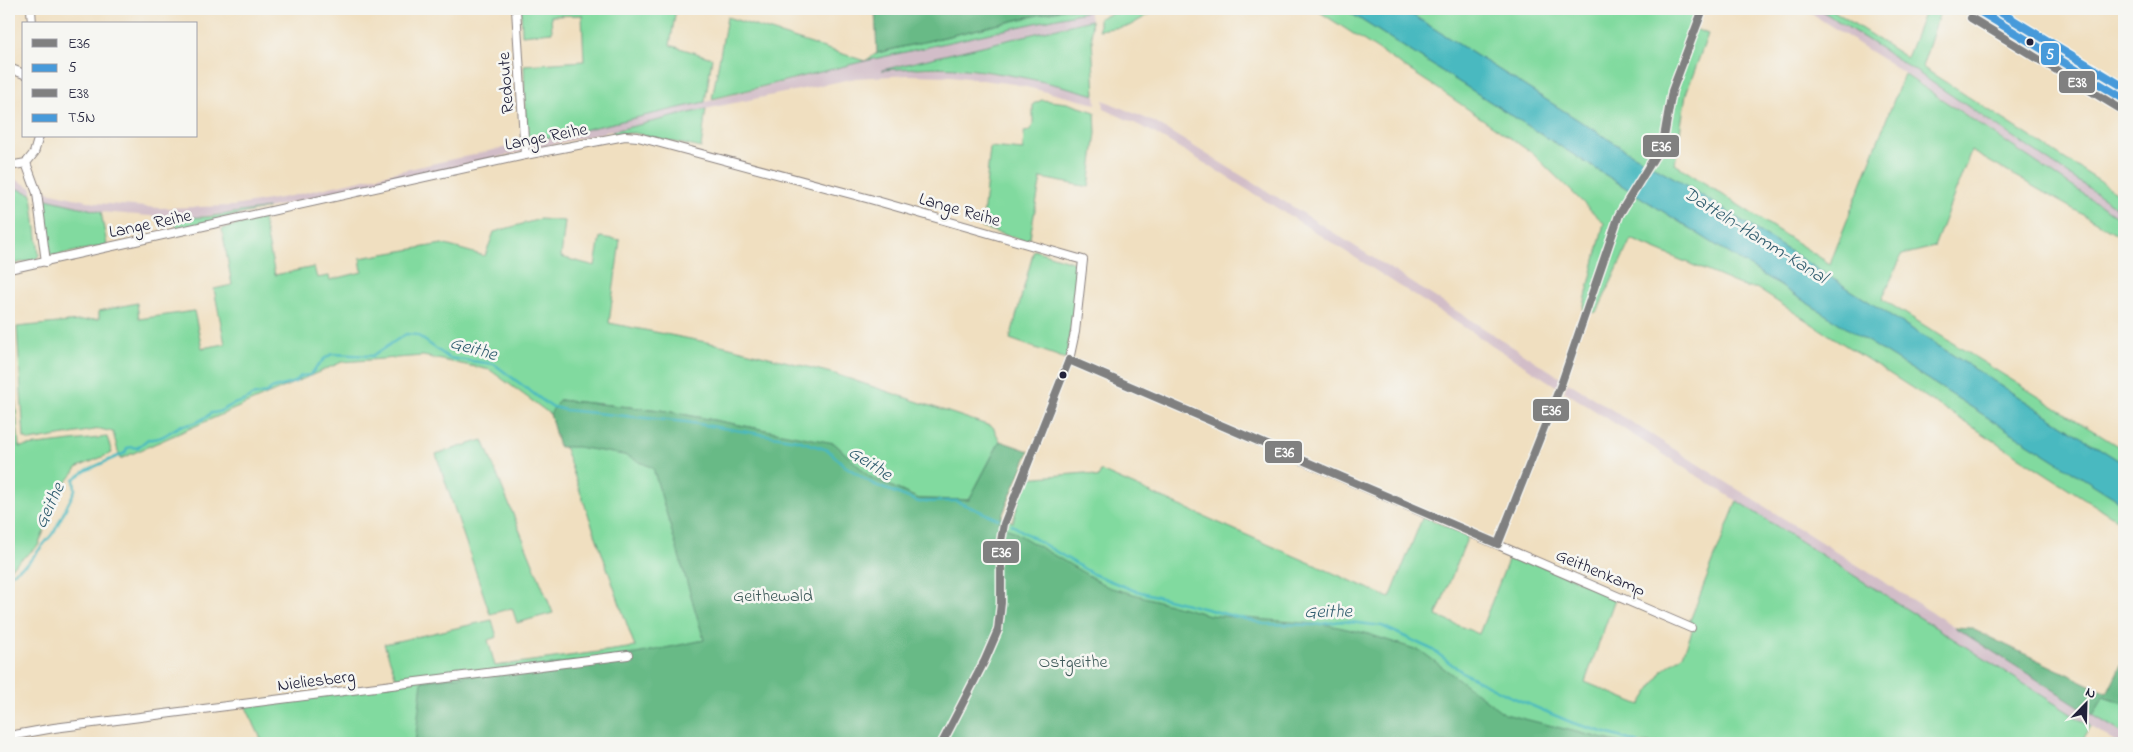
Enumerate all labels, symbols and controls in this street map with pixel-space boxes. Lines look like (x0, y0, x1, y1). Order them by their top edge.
legend (22, 22, 198, 138)
text: E36 (68, 33, 90, 55)
unlabelled marker (2025, 37, 2035, 47)
line badge: 5 (2040, 42, 2060, 66)
text: 5 (2046, 45, 2054, 66)
street label: Redoute (492, 50, 522, 115)
text: 5 (68, 57, 77, 79)
line badge: E38 (2058, 70, 2096, 94)
text: E38 (2067, 73, 2088, 94)
text: E38 (68, 83, 89, 105)
text: T5N (68, 107, 95, 129)
street label: Lange Reihe (503, 117, 591, 160)
line badge: E36 (1642, 134, 1680, 158)
text: E36 (1651, 137, 1672, 158)
water label: Datteln-Hamm-Kanal (1677, 181, 1834, 293)
street label: Lange Reihe (915, 187, 1004, 236)
street label: Lange Reihe (107, 203, 195, 247)
water label: Geithe (447, 330, 501, 369)
unlabelled marker (1058, 370, 1068, 380)
line badge: E36 (1532, 398, 1570, 422)
text: E36 (1541, 401, 1562, 422)
water label: Geithe (842, 440, 898, 489)
line badge: E36 (1264, 440, 1303, 464)
text: E36 (1274, 443, 1295, 464)
water label: Geithe (28, 477, 73, 533)
line badge: E36 (982, 540, 1020, 564)
text: E36 (991, 543, 1012, 564)
street label: Geithenkamp (1551, 543, 1649, 605)
park label: Geithewald (733, 584, 813, 610)
water label: Geithe (1304, 599, 1354, 626)
park label: Ostgeithe (1038, 650, 1108, 677)
street label: Nieliesberg (276, 664, 357, 701)
north arrow (2060, 680, 2110, 730)
text: N (2082, 682, 2099, 705)

